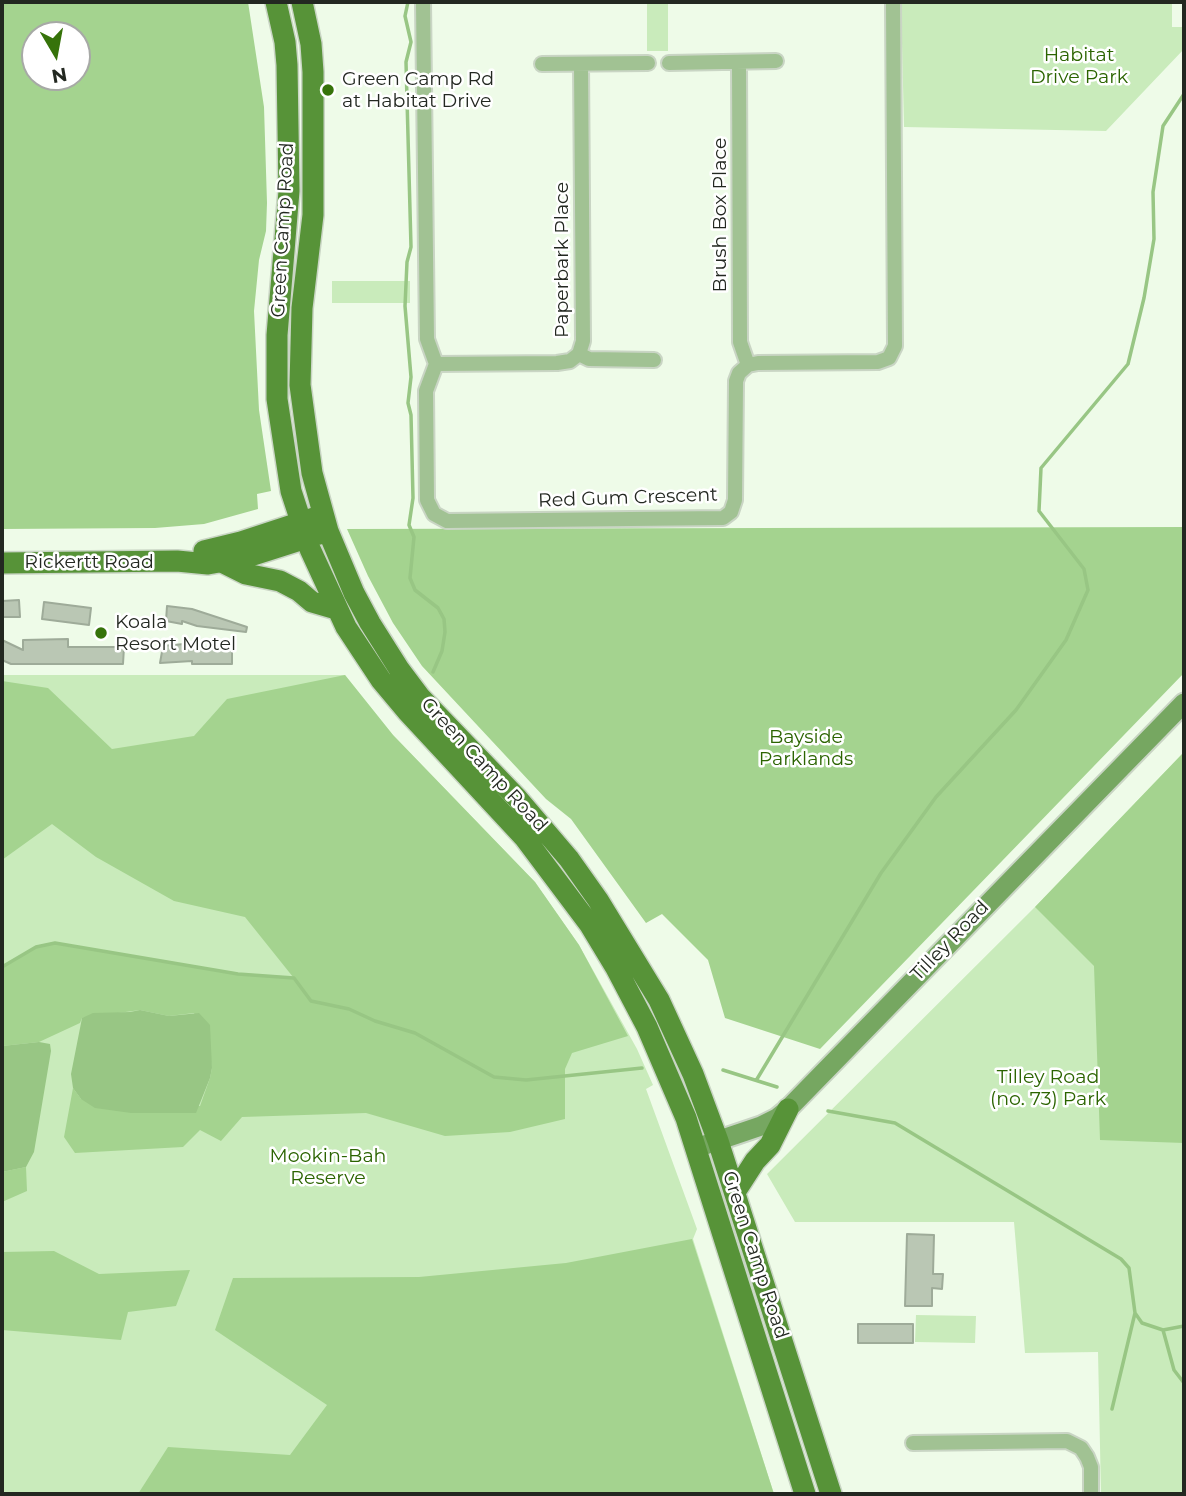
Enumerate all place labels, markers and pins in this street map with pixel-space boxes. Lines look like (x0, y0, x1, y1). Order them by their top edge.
place label: Green Camp Rd at Habitat Drive (342, 68, 494, 112)
marker: Green Camp Rd at Habitat Drive (320, 82, 336, 98)
place label: Koala Resort Motel (115, 611, 236, 655)
marker: Koala Resort Motel (93, 625, 109, 641)

